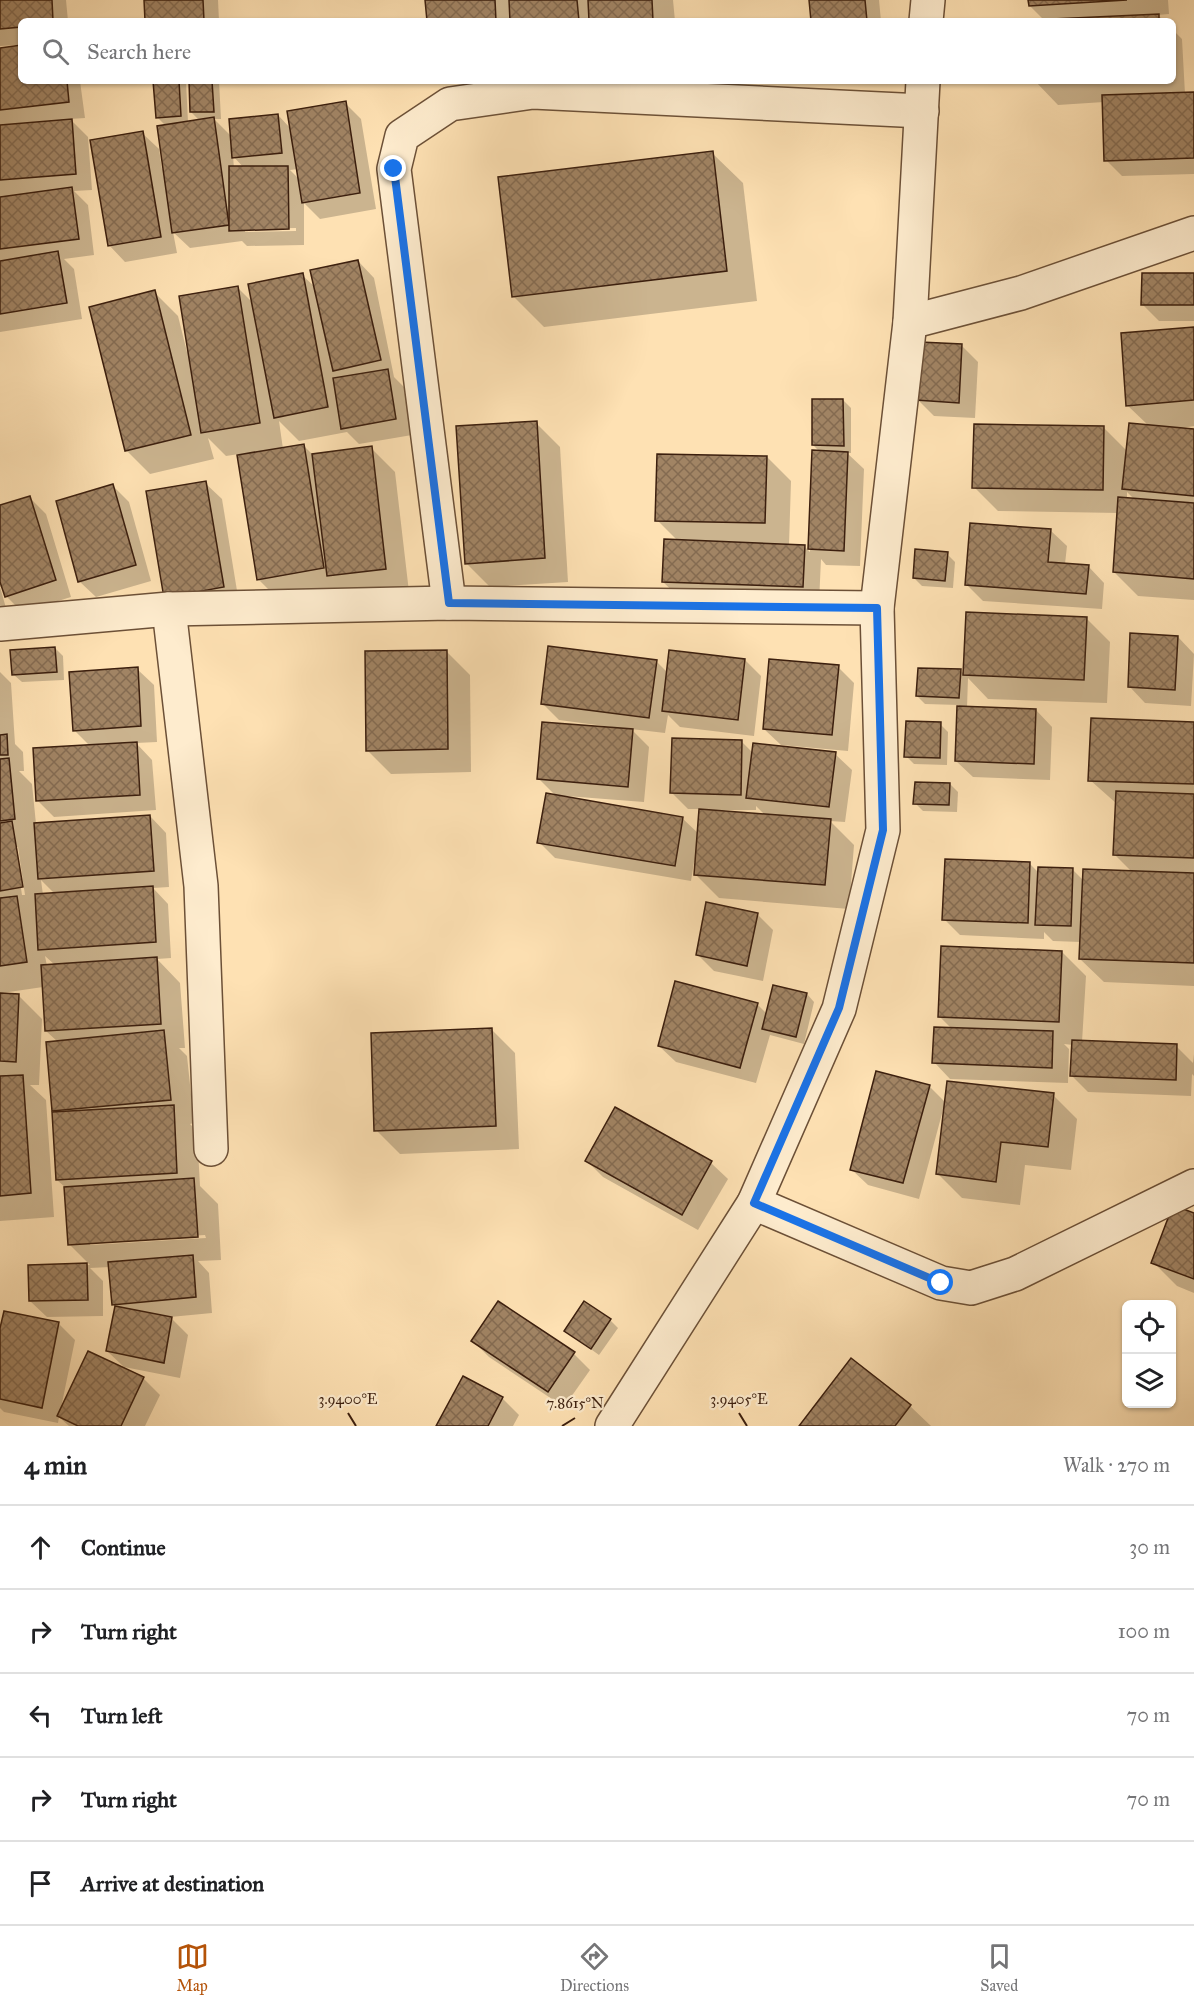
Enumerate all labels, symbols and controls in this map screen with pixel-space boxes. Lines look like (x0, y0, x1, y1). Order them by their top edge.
search box (18, 18, 1176, 84)
icon: search (39, 35, 72, 68)
text: Search here (87, 38, 191, 65)
route end (380, 155, 406, 181)
route start (927, 1269, 953, 1295)
map controls (1122, 1300, 1176, 1408)
button: locate (1122, 1300, 1176, 1354)
button: layers (1122, 1354, 1176, 1408)
text: 3.9400°E (318, 1390, 378, 1408)
text: 3.9405°E (710, 1390, 768, 1408)
text: 7.8615°N (546, 1394, 604, 1412)
text: 4 min (24, 1449, 87, 1481)
text: Walk · 270 m (1063, 1453, 1170, 1477)
icon: ahead (24, 1531, 57, 1564)
text: Continue (81, 1534, 166, 1561)
text: 30 m (1129, 1535, 1170, 1559)
icon: right (24, 1615, 57, 1648)
text: Turn right (81, 1618, 177, 1645)
text: 100 m (1118, 1619, 1170, 1643)
icon: left (24, 1699, 57, 1732)
text: Turn left (81, 1702, 163, 1729)
text: 70 m (1127, 1703, 1170, 1727)
icon: right (24, 1783, 57, 1816)
text: Turn right (81, 1786, 177, 1813)
text: 70 m (1127, 1787, 1170, 1811)
icon: arrive (24, 1867, 57, 1900)
text: Arrive at destination (81, 1870, 264, 1897)
tab: Map (176, 1940, 209, 1995)
tab: Directions (560, 1940, 629, 1995)
tab: Saved (980, 1940, 1018, 1995)

